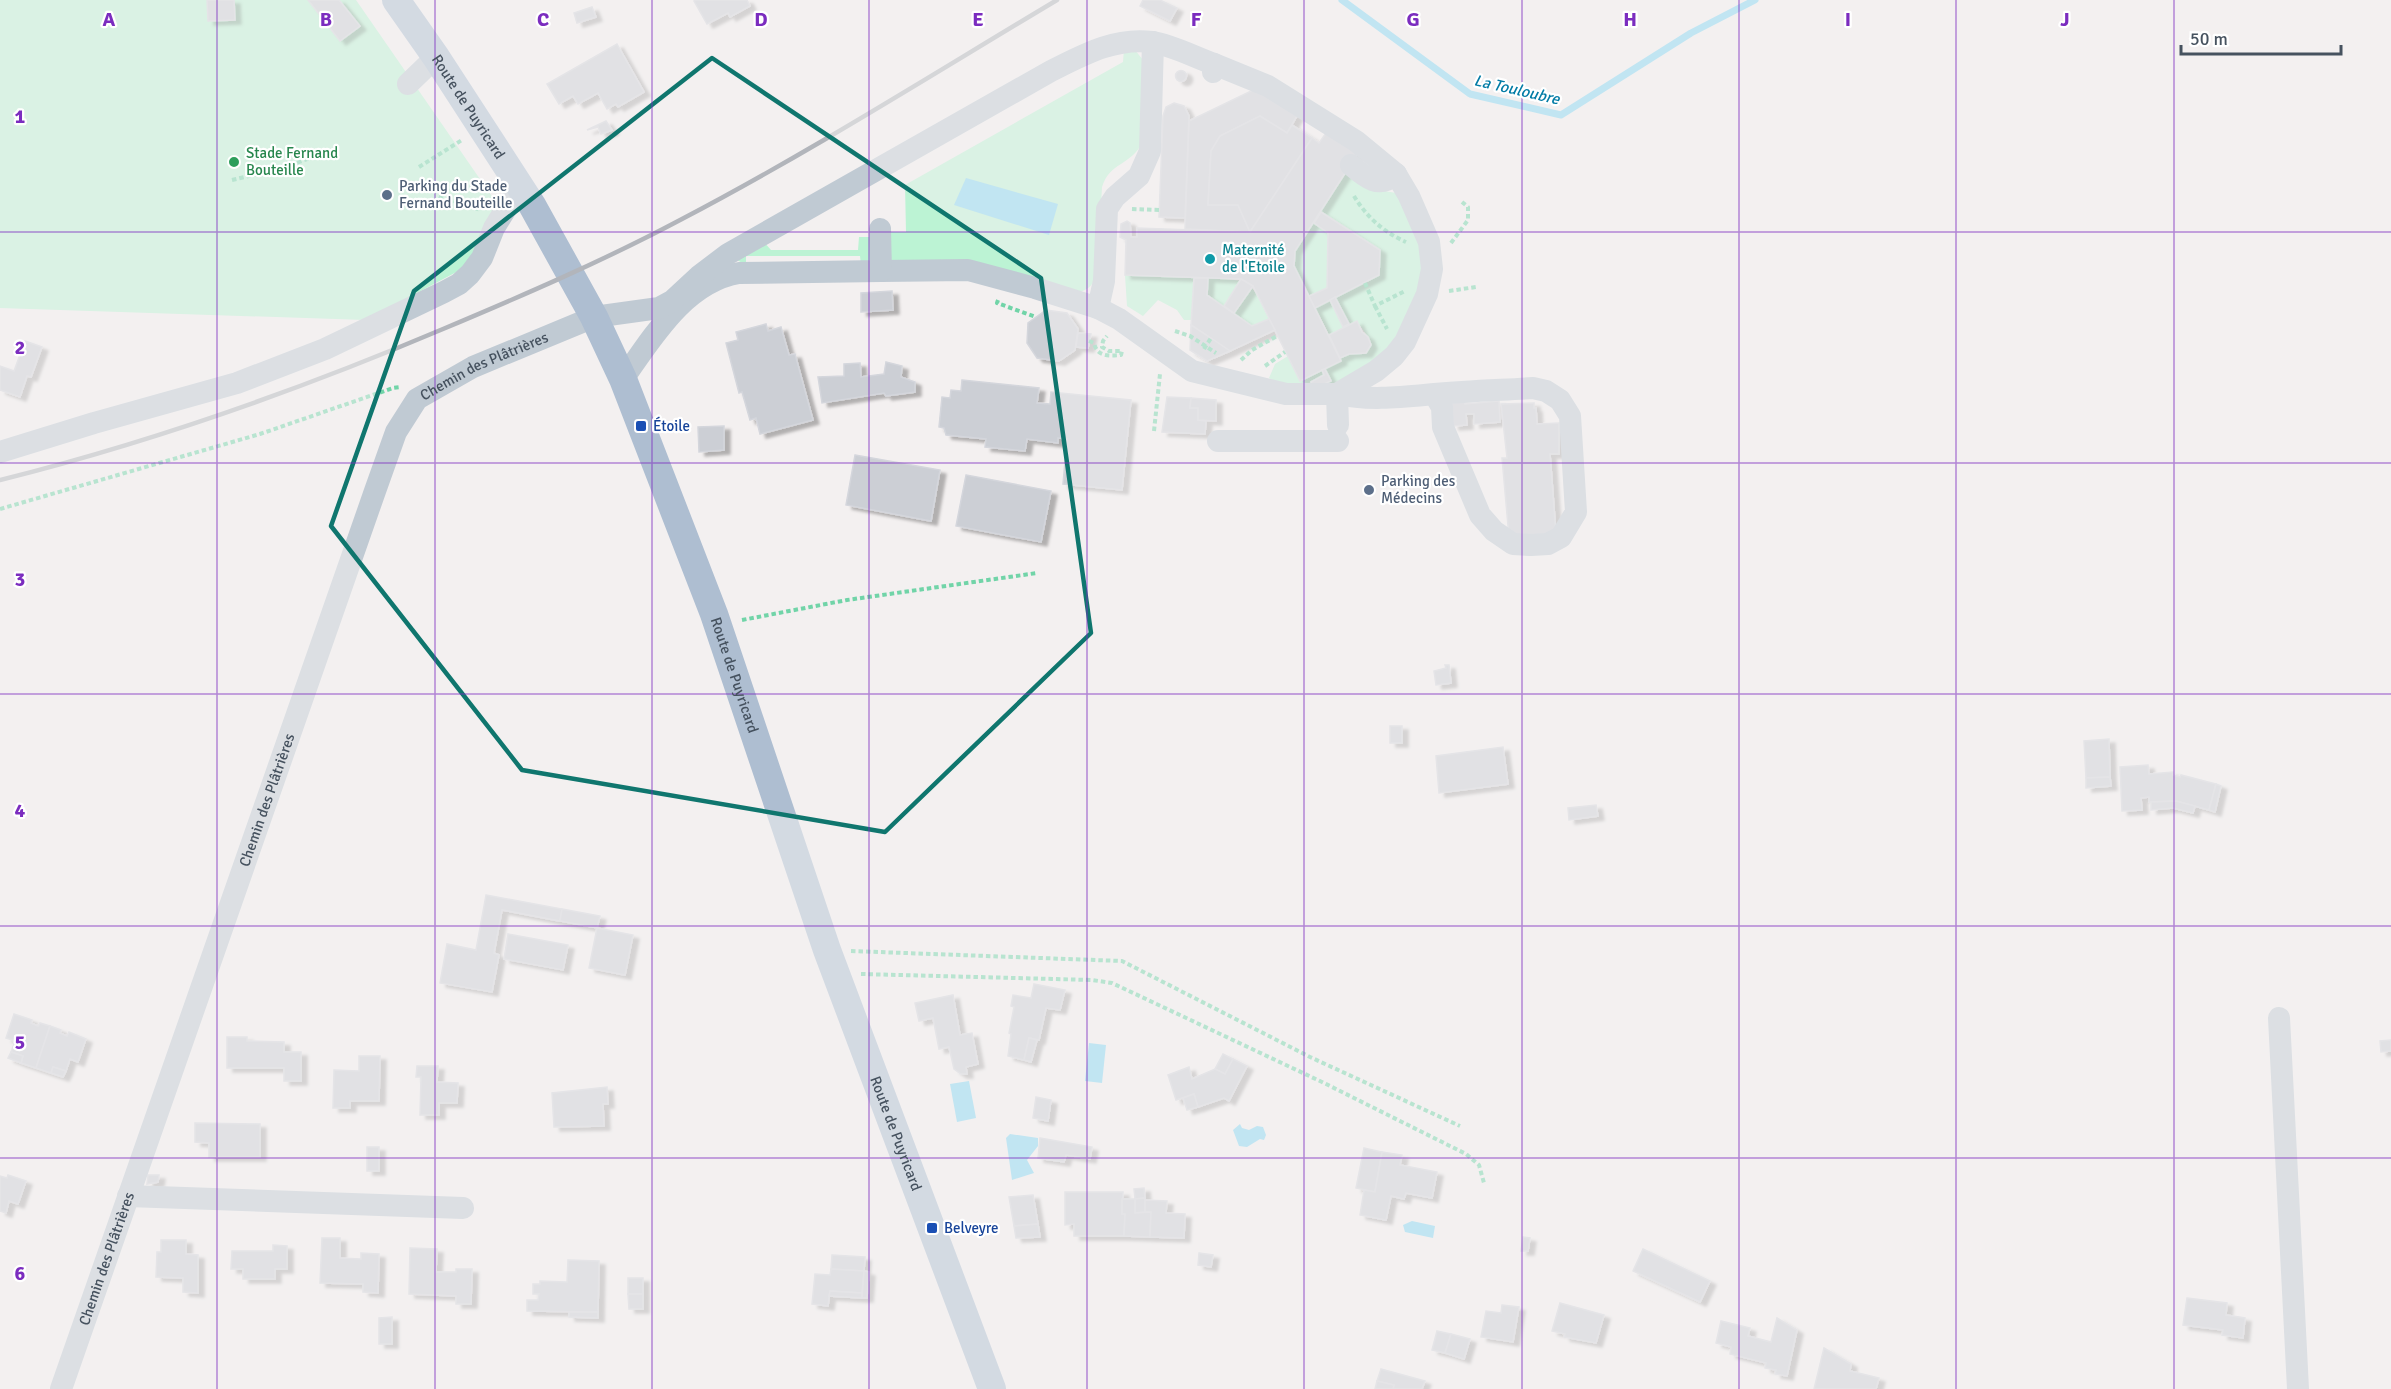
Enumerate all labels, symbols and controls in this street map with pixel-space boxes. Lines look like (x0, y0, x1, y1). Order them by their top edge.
text: A (103, 7, 116, 32)
text: B (320, 7, 332, 32)
text: C (537, 7, 549, 32)
text: D (754, 7, 768, 32)
text: E (972, 7, 984, 32)
text: F (1191, 7, 1202, 32)
text: G (1406, 7, 1420, 32)
text: H (1623, 7, 1637, 32)
text: I (1845, 7, 1851, 32)
text: J (2060, 7, 2070, 32)
scale bar (2181, 18, 2342, 56)
text: 50 m (2190, 28, 2228, 50)
street label: Route de Puyricard (428, 51, 509, 163)
water label: La Touloubre (1472, 70, 1562, 110)
text: 1 (15, 104, 26, 129)
place label: Stade Fernand Bouteille (246, 144, 338, 179)
marker: Stade Fernand Bouteille (227, 155, 241, 169)
place label: Parking du Stade Fernand Bouteille (399, 177, 512, 212)
marker: Parking du Stade Fernand Bouteille (380, 188, 394, 202)
place label: Maternité de l'Etoile (1222, 241, 1285, 276)
marker: Maternité de l'Etoile (1203, 252, 1217, 266)
street label: Chemin des Plâtrières (417, 328, 551, 404)
text: 2 (15, 335, 25, 360)
place label: Étoile (653, 416, 690, 435)
marker: Étoile (634, 419, 648, 433)
place label: Parking des Médecins (1381, 472, 1456, 507)
marker: Parking des Médecins (1362, 483, 1376, 497)
text: 3 (15, 567, 25, 592)
street label: Route de Puyricard (707, 615, 762, 735)
street label: Chemin des Plâtrières (235, 731, 299, 869)
text: 4 (15, 798, 26, 823)
text: 5 (15, 1030, 25, 1055)
street label: Route de Puyricard (866, 1074, 926, 1193)
street label: Chemin des Plâtrières (75, 1189, 138, 1328)
place label: Belveyre (944, 1219, 999, 1237)
marker: Belveyre (925, 1221, 939, 1235)
text: 6 (15, 1261, 26, 1286)

